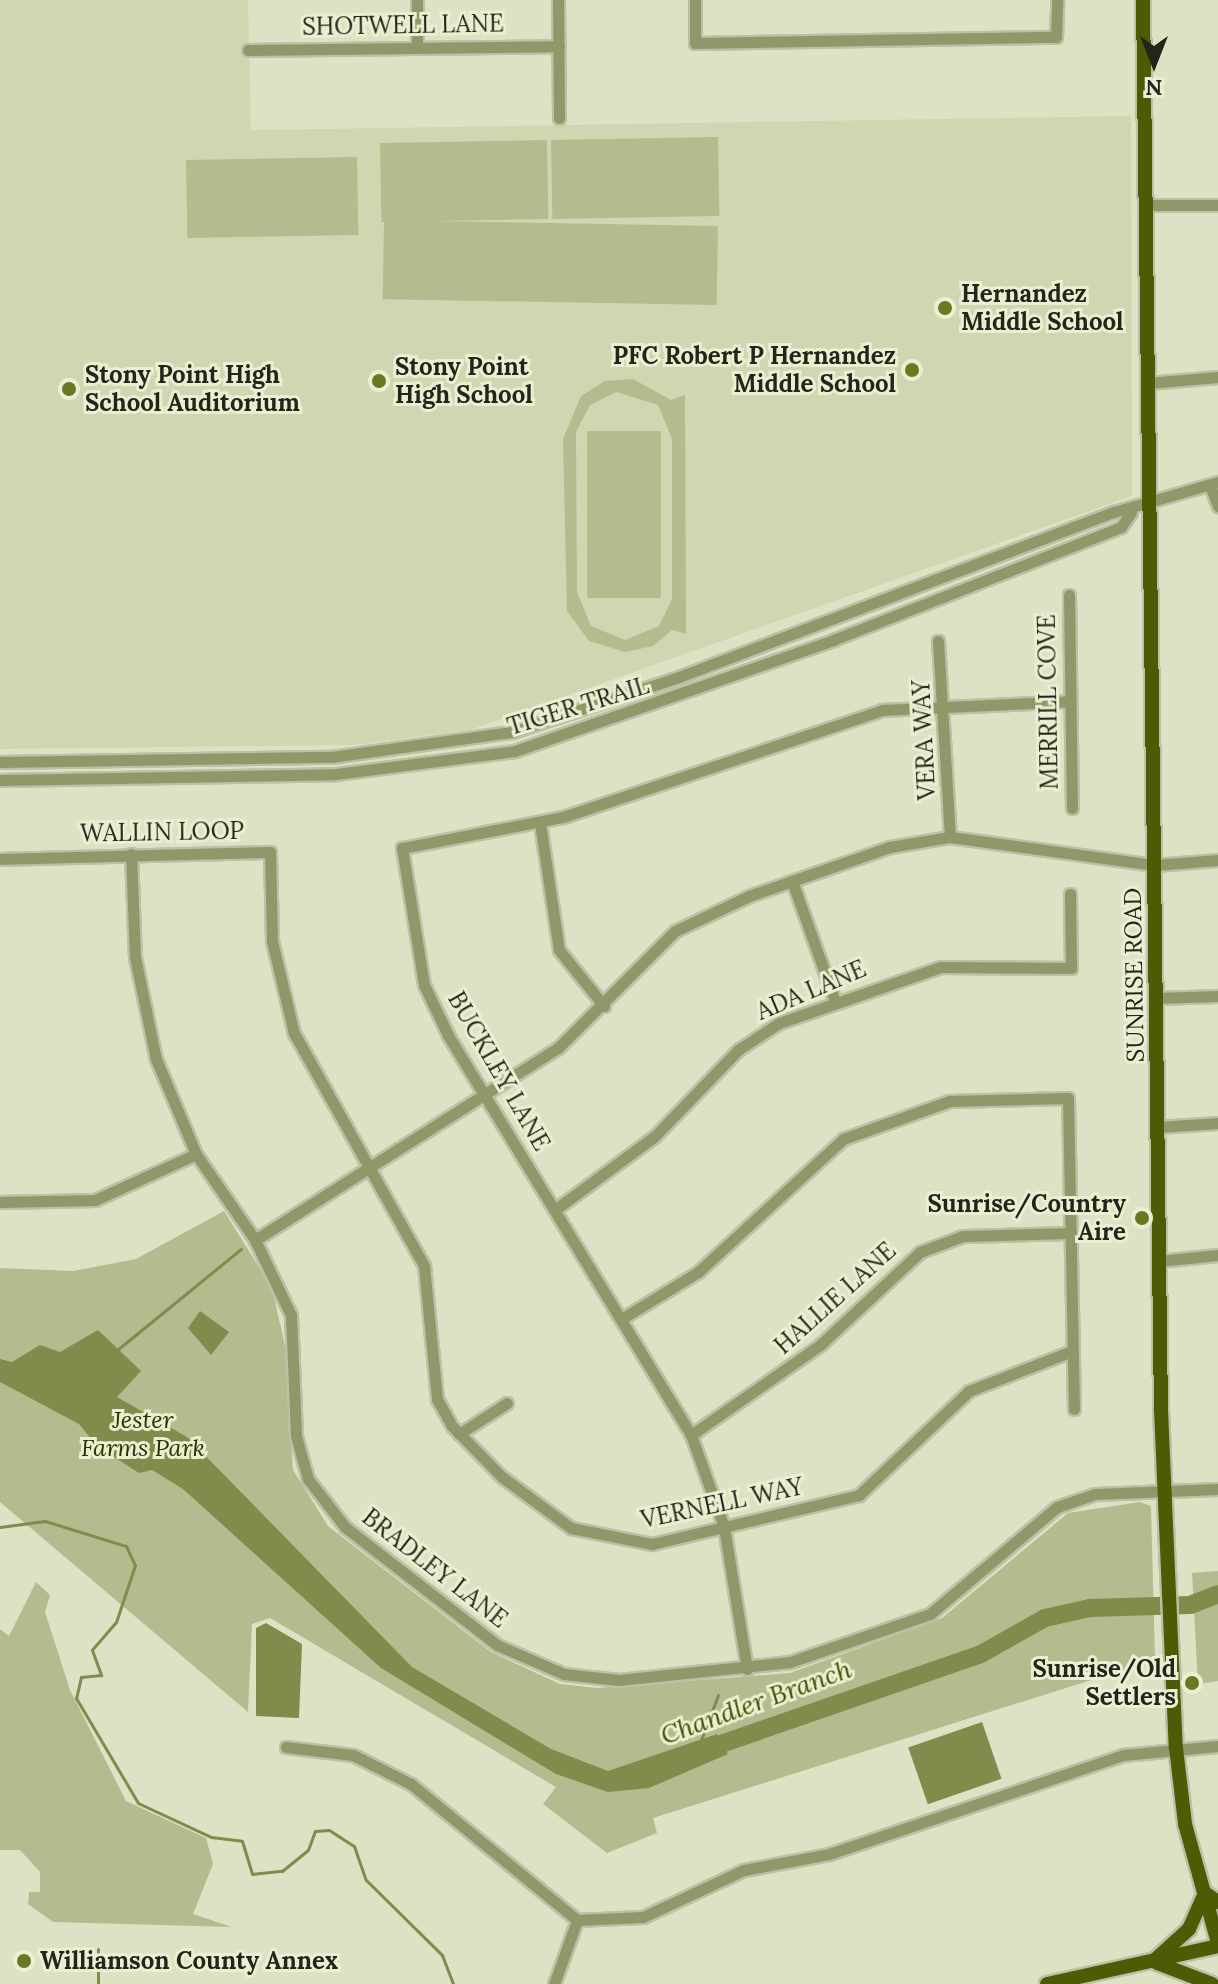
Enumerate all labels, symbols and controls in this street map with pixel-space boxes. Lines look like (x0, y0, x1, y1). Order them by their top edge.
street label: SHOTWELL LANE (302, 9, 504, 41)
north arrow (1114, 24, 1194, 104)
text: N (1146, 74, 1163, 102)
place label: Hernandez Middle School (961, 280, 1124, 336)
marker: Hernandez Middle School (936, 299, 954, 317)
place label: PFC Robert P Hernandez Middle School (613, 342, 896, 398)
place label: Stony Point High School (395, 353, 533, 409)
place label: Stony Point High School Auditorium (85, 361, 300, 417)
marker: PFC Robert P Hernandez Middle School (903, 361, 921, 379)
marker: Stony Point High School (370, 372, 388, 390)
marker: Stony Point High School Auditorium (60, 380, 78, 398)
street label: MERRILL COVE (1032, 614, 1064, 790)
street label: TIGER TRAIL (504, 671, 652, 741)
street label: VERA WAY (906, 679, 942, 801)
street label: WALLIN LOOP (80, 816, 244, 848)
street label: SUNRISE ROAD (1118, 887, 1150, 1063)
street label: ADA LANE (752, 954, 870, 1026)
street label: BUCKLEY LANE (442, 986, 556, 1156)
place label: Sunrise/Country Aire (927, 1190, 1126, 1246)
marker: Sunrise/Country Aire (1133, 1209, 1151, 1227)
street label: HALLIE LANE (768, 1236, 902, 1360)
park label: Jester Farms Park (81, 1406, 205, 1462)
street label: VERNELL WAY (638, 1472, 806, 1534)
street label: BRADLEY LANE (357, 1502, 513, 1634)
water label: Chandler Branch (656, 1653, 856, 1751)
place label: Sunrise/Old Settlers (1033, 1655, 1176, 1711)
marker: Sunrise/Old Settlers (1183, 1674, 1201, 1692)
place label: Williamson County Annex (40, 1947, 338, 1975)
marker: Williamson County Annex (15, 1952, 33, 1970)

